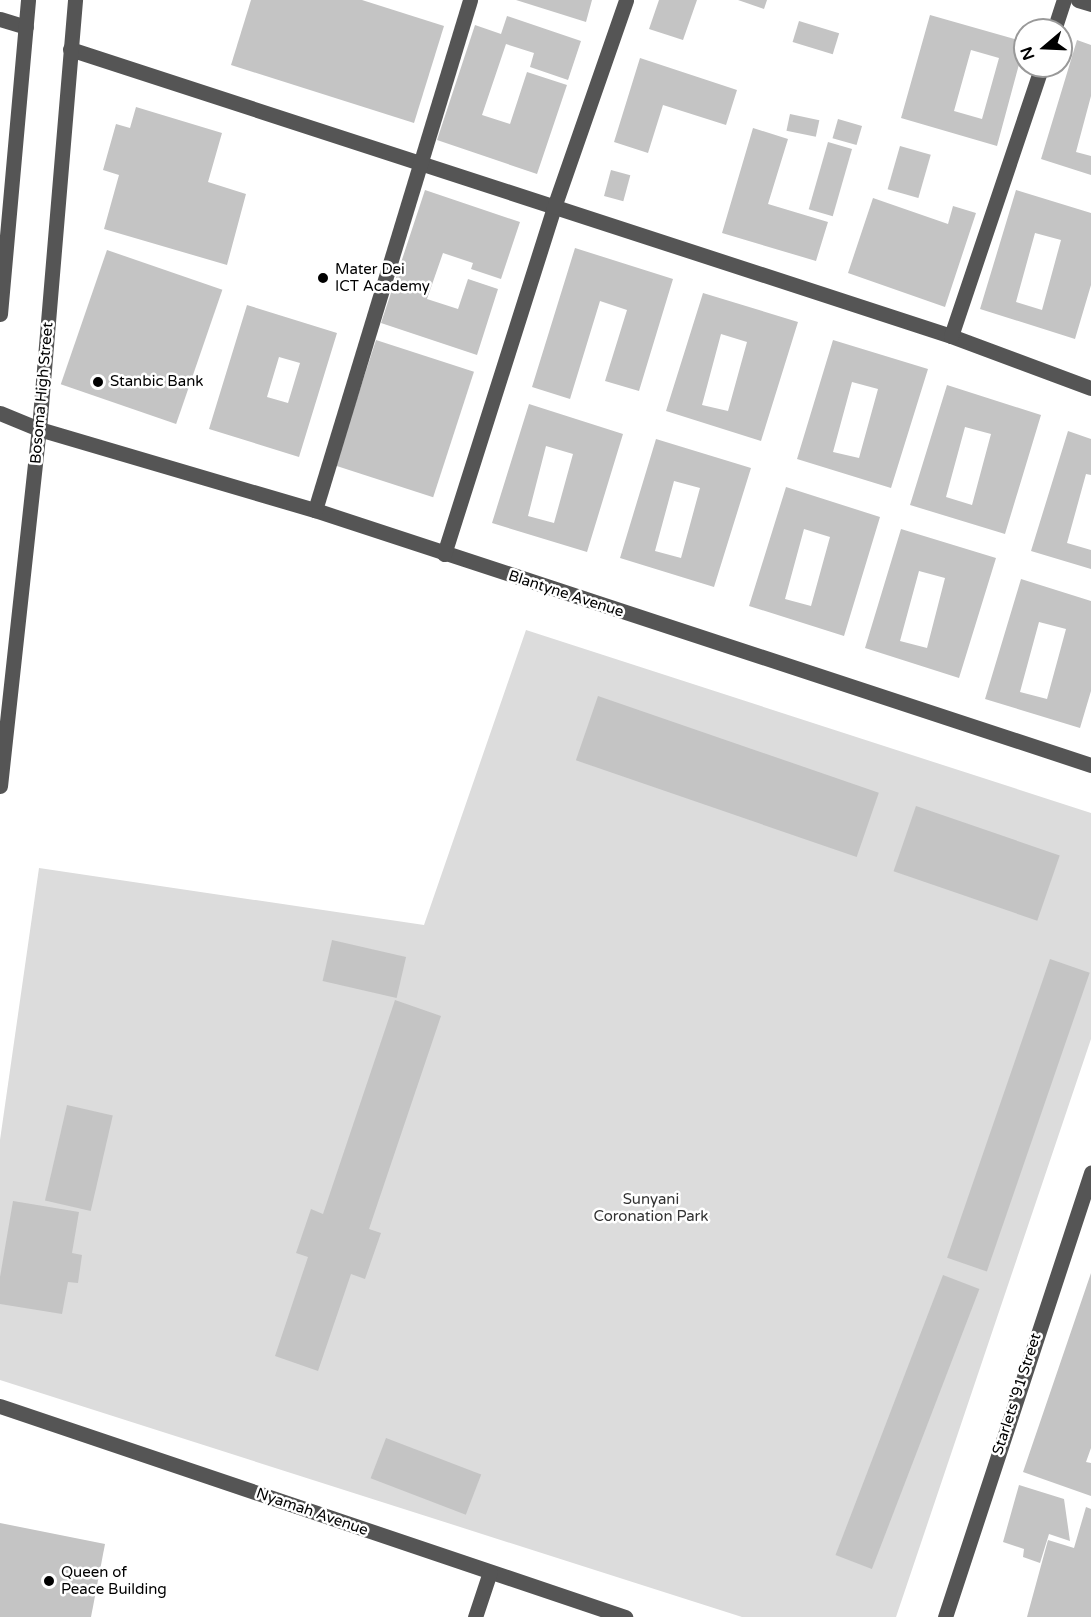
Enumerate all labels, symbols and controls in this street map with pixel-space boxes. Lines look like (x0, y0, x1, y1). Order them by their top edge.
north arrow (1013, 18, 1073, 78)
text: N (1016, 44, 1039, 63)
place label: Mater Dei ICT Academy (335, 260, 430, 295)
marker: Mater Dei ICT Academy (316, 271, 330, 285)
street label: Bosoma High Street (27, 321, 57, 465)
place label: Stanbic Bank (110, 373, 203, 391)
marker: Stanbic Bank (91, 375, 105, 389)
street label: Blantyne Avenue (506, 567, 626, 621)
park label: Sunyani Coronation Park (594, 1190, 708, 1225)
street label: Starlets '91 Street (989, 1331, 1045, 1457)
street label: Nyamah Avenue (254, 1484, 370, 1540)
place label: Queen of Peace Building (61, 1563, 167, 1598)
marker: Queen of Peace Building (42, 1574, 56, 1588)

